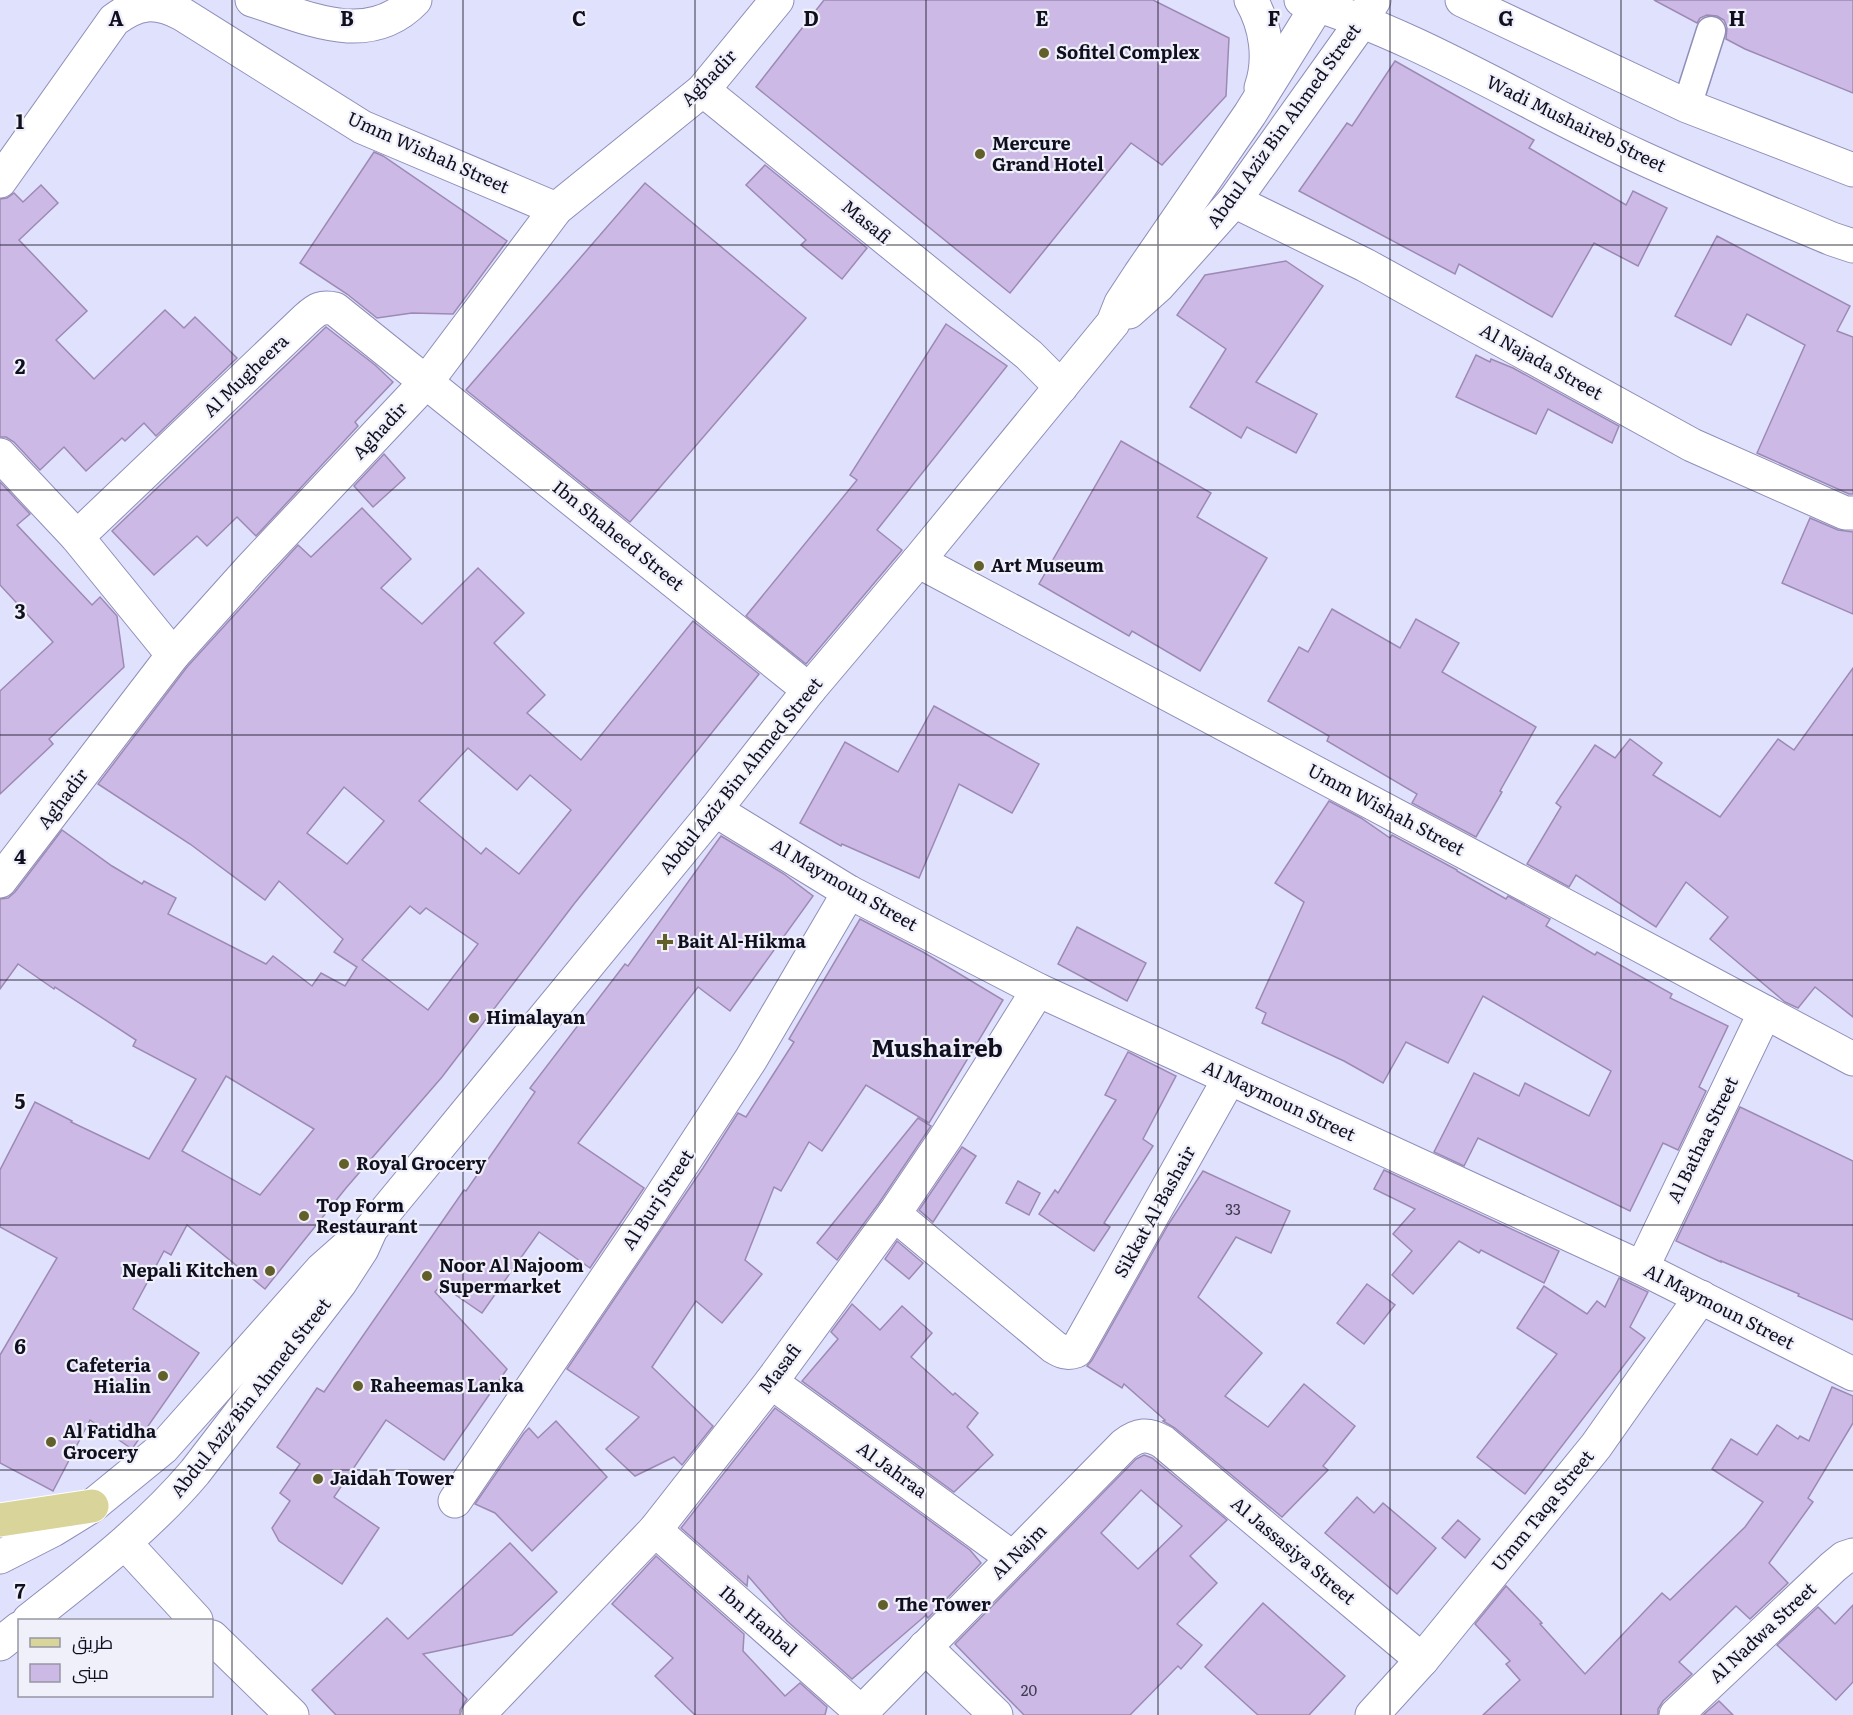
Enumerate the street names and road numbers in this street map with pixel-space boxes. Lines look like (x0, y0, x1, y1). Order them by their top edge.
street label: Abdul Aziz Bin Ahmed Street (1199, 17, 1367, 233)
street label: Aghadir (674, 42, 742, 112)
street label: Wadi Mushaireb Street (1482, 67, 1672, 178)
street label: Umm Wishah Street (343, 104, 515, 200)
street label: Masafi (836, 193, 898, 249)
street label: Al Najada Street (1475, 316, 1609, 406)
street label: Al Mugheera (196, 327, 294, 423)
street label: Aghadir (345, 395, 413, 465)
street label: Ibn Shaheed Street (547, 473, 691, 597)
street label: Abdul Aziz Bin Ahmed Street (652, 670, 829, 880)
street label: Umm Wishah Street (1303, 756, 1471, 862)
street label: Aghadir (30, 762, 94, 834)
street label: Al Maymoun Street (766, 831, 924, 937)
street label: Al Maymoun Street (1199, 1052, 1361, 1147)
street label: Al Bathaa Street (1659, 1071, 1744, 1207)
street label: Sikkat Al Bashair (1106, 1140, 1201, 1282)
street label: Al Burj Street (614, 1143, 700, 1255)
street label: Al Maymoun Street (1640, 1256, 1800, 1356)
street label: Abdul Aziz Bin Ahmed Street (163, 1291, 337, 1503)
street label: Masafi (751, 1337, 807, 1399)
street label: Al Jahraa (852, 1434, 934, 1504)
street label: Umm Taqa Street (1484, 1443, 1600, 1577)
street label: Al Jassasiya Street (1226, 1489, 1363, 1611)
street label: Al Najm (984, 1517, 1052, 1585)
street label: Al Nadwa Street (1703, 1575, 1822, 1689)
street label: Ibn Hanbal (714, 1578, 804, 1662)

